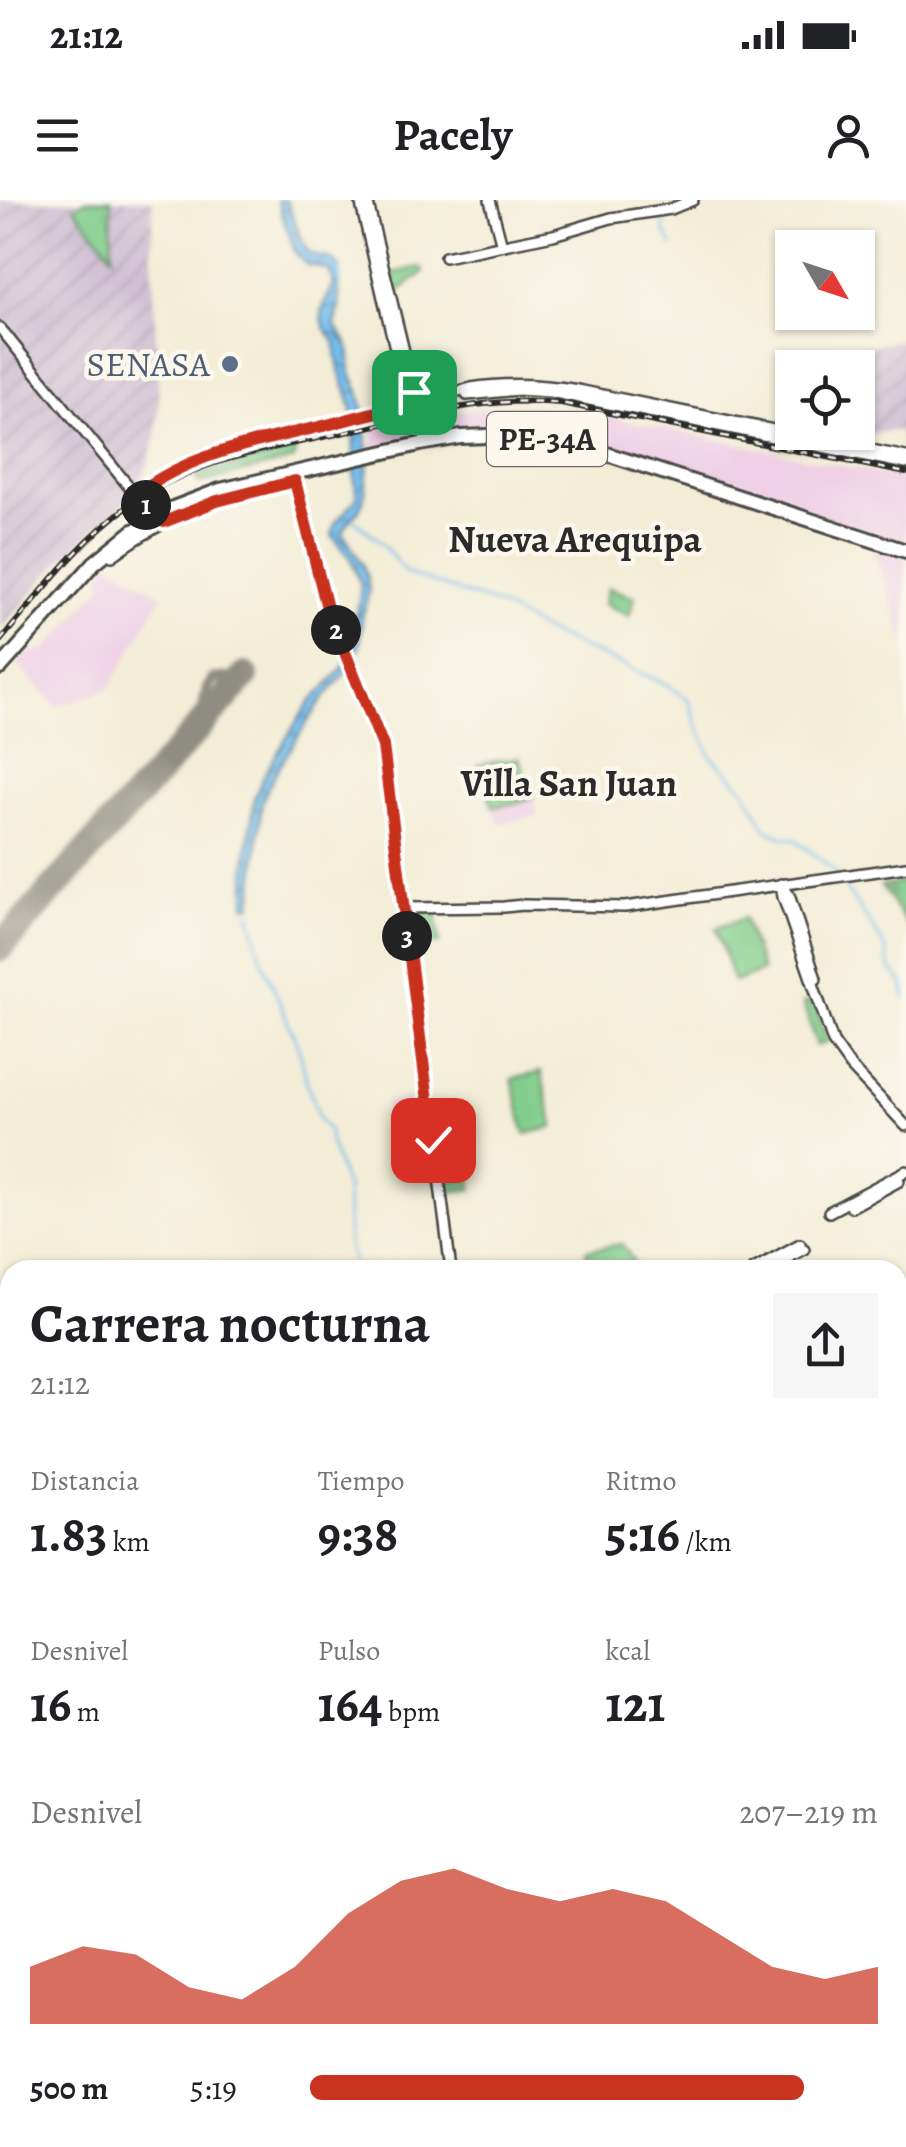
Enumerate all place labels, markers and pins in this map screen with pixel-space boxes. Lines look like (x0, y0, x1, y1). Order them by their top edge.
place label: SENASA (87, 340, 211, 388)
pin (372, 350, 457, 435)
marker: SENASA (219, 353, 241, 375)
pin: 1 (121, 480, 171, 530)
pin: 2 (311, 605, 361, 655)
pin: 3 (382, 911, 432, 961)
pin (391, 1098, 476, 1183)

